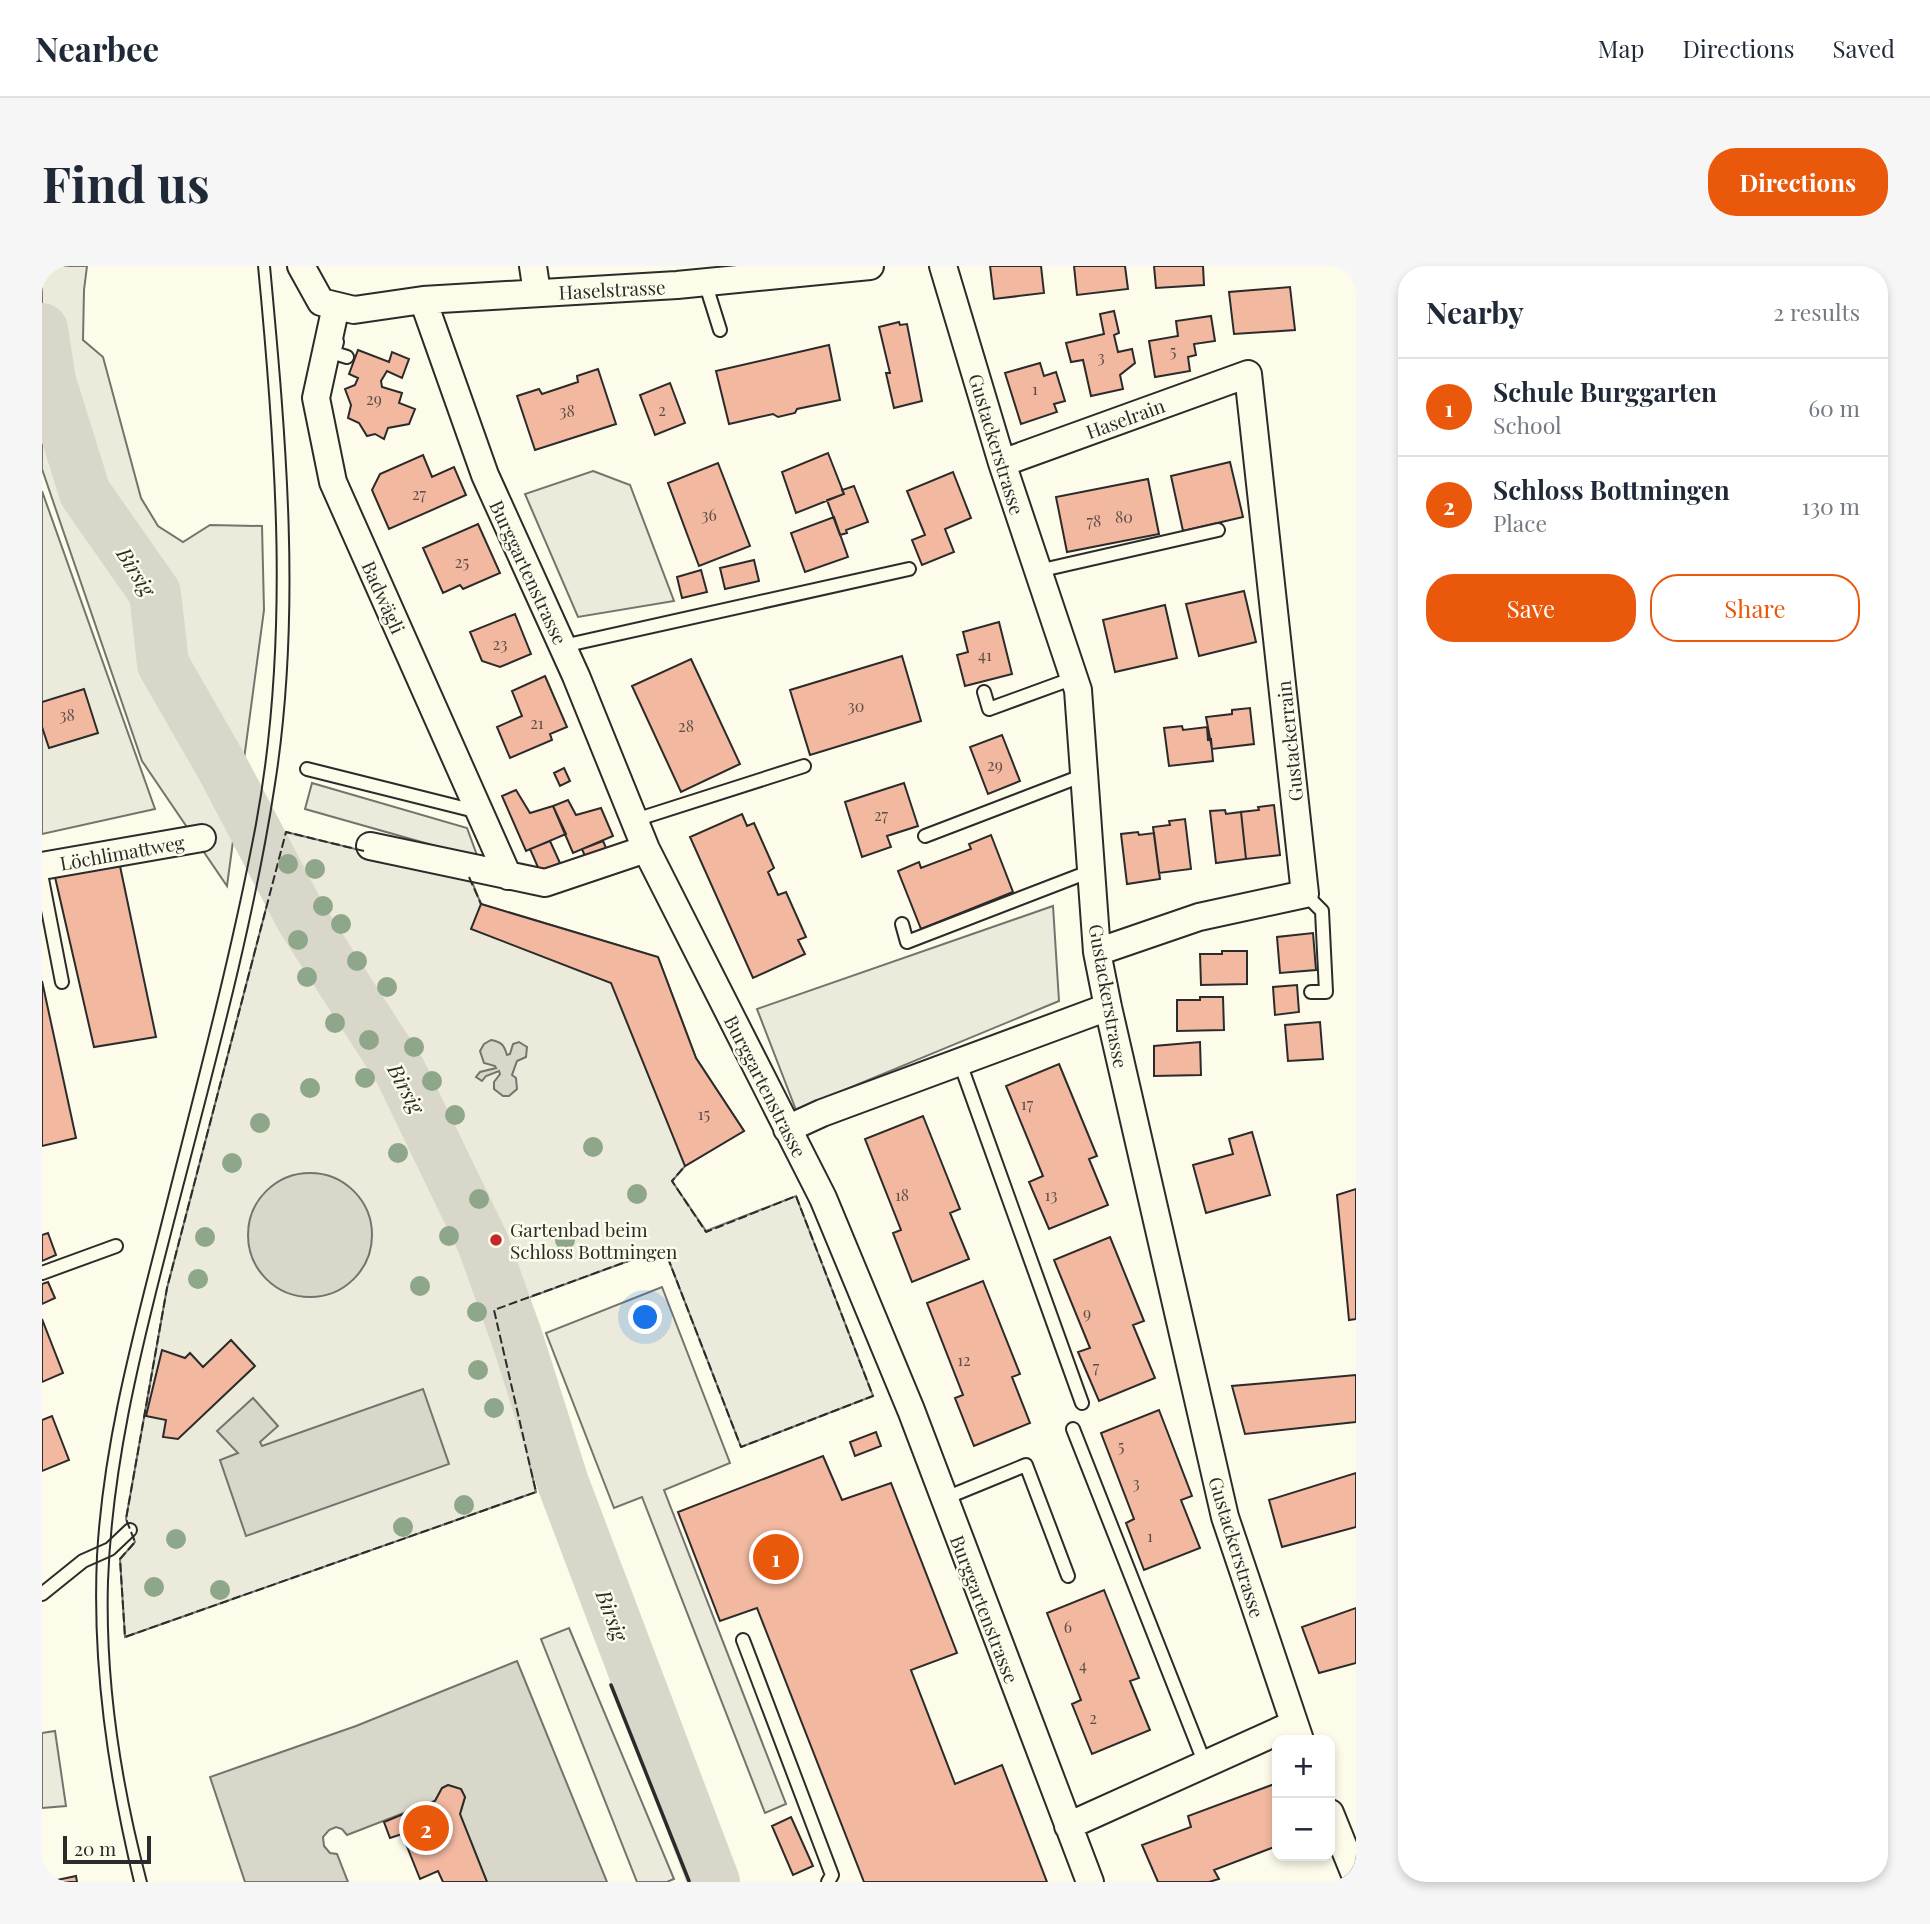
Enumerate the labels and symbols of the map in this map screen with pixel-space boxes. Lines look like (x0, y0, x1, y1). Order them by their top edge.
street label: Haselstrasse (558, 273, 666, 305)
house number: 5 (1170, 340, 1176, 361)
house number: 3 (1097, 346, 1105, 367)
street label: Gustackerstrasse (963, 370, 1031, 518)
house number: 1 (1032, 378, 1038, 399)
house number: 29 (366, 388, 382, 409)
street label: Haselrain (1082, 392, 1169, 444)
house number: 2 (658, 399, 666, 420)
house number: 38 (559, 400, 575, 421)
house number: 27 (412, 483, 427, 504)
street label: Burggartenstrasse (484, 496, 574, 648)
house number: 36 (701, 504, 717, 525)
house number: 80 (1115, 506, 1133, 527)
house number: 78 (1087, 510, 1101, 531)
water label: Birsig (111, 541, 164, 602)
house number: 25 (455, 551, 469, 572)
street label: Badwägli (356, 556, 412, 638)
house number: 23 (493, 633, 507, 654)
house number: 41 (978, 644, 992, 665)
street label: Gustackerrain (1270, 679, 1308, 803)
house number: 30 (848, 695, 864, 716)
house number: 38 (59, 704, 75, 725)
house number: 21 (530, 712, 544, 733)
house number: 28 (678, 715, 694, 736)
house number: 29 (987, 754, 1003, 775)
house number: 27 (874, 804, 889, 825)
street label: Löchlimattweg (58, 828, 186, 876)
street label: Gustackerstrasse (1084, 922, 1134, 1070)
street label: Burggartenstrasse (719, 1010, 813, 1162)
water label: Birsig (382, 1057, 432, 1119)
house number: 17 (1021, 1093, 1034, 1114)
house number: 15 (698, 1103, 710, 1124)
house number: 18 (895, 1184, 909, 1205)
house number: 13 (1045, 1184, 1057, 1205)
place label: Gartenbad beim Schloss Bottmingen (510, 1216, 678, 1264)
marker: Gartenbad beim Schloss Bottmingen (488, 1232, 504, 1248)
your location (628, 1300, 662, 1334)
house number: 9 (1083, 1302, 1091, 1323)
house number: 12 (957, 1349, 971, 1370)
house number: 7 (1093, 1356, 1100, 1377)
house number: 5 (1118, 1435, 1124, 1456)
house number: 3 (1132, 1472, 1140, 1493)
street label: Gustackerstrasse (1203, 1473, 1271, 1621)
house number: 1 (1147, 1525, 1153, 1546)
pin: 1 (753, 1531, 799, 1583)
street label: Burggartenstrasse (945, 1531, 1025, 1687)
water label: Birsig (590, 1585, 636, 1646)
house number: 6 (1064, 1616, 1072, 1637)
house number: 4 (1079, 1654, 1087, 1675)
house number: 2 (1089, 1707, 1097, 1728)
pin: 2 (403, 1802, 449, 1854)
scale bar (63, 1833, 150, 1865)

